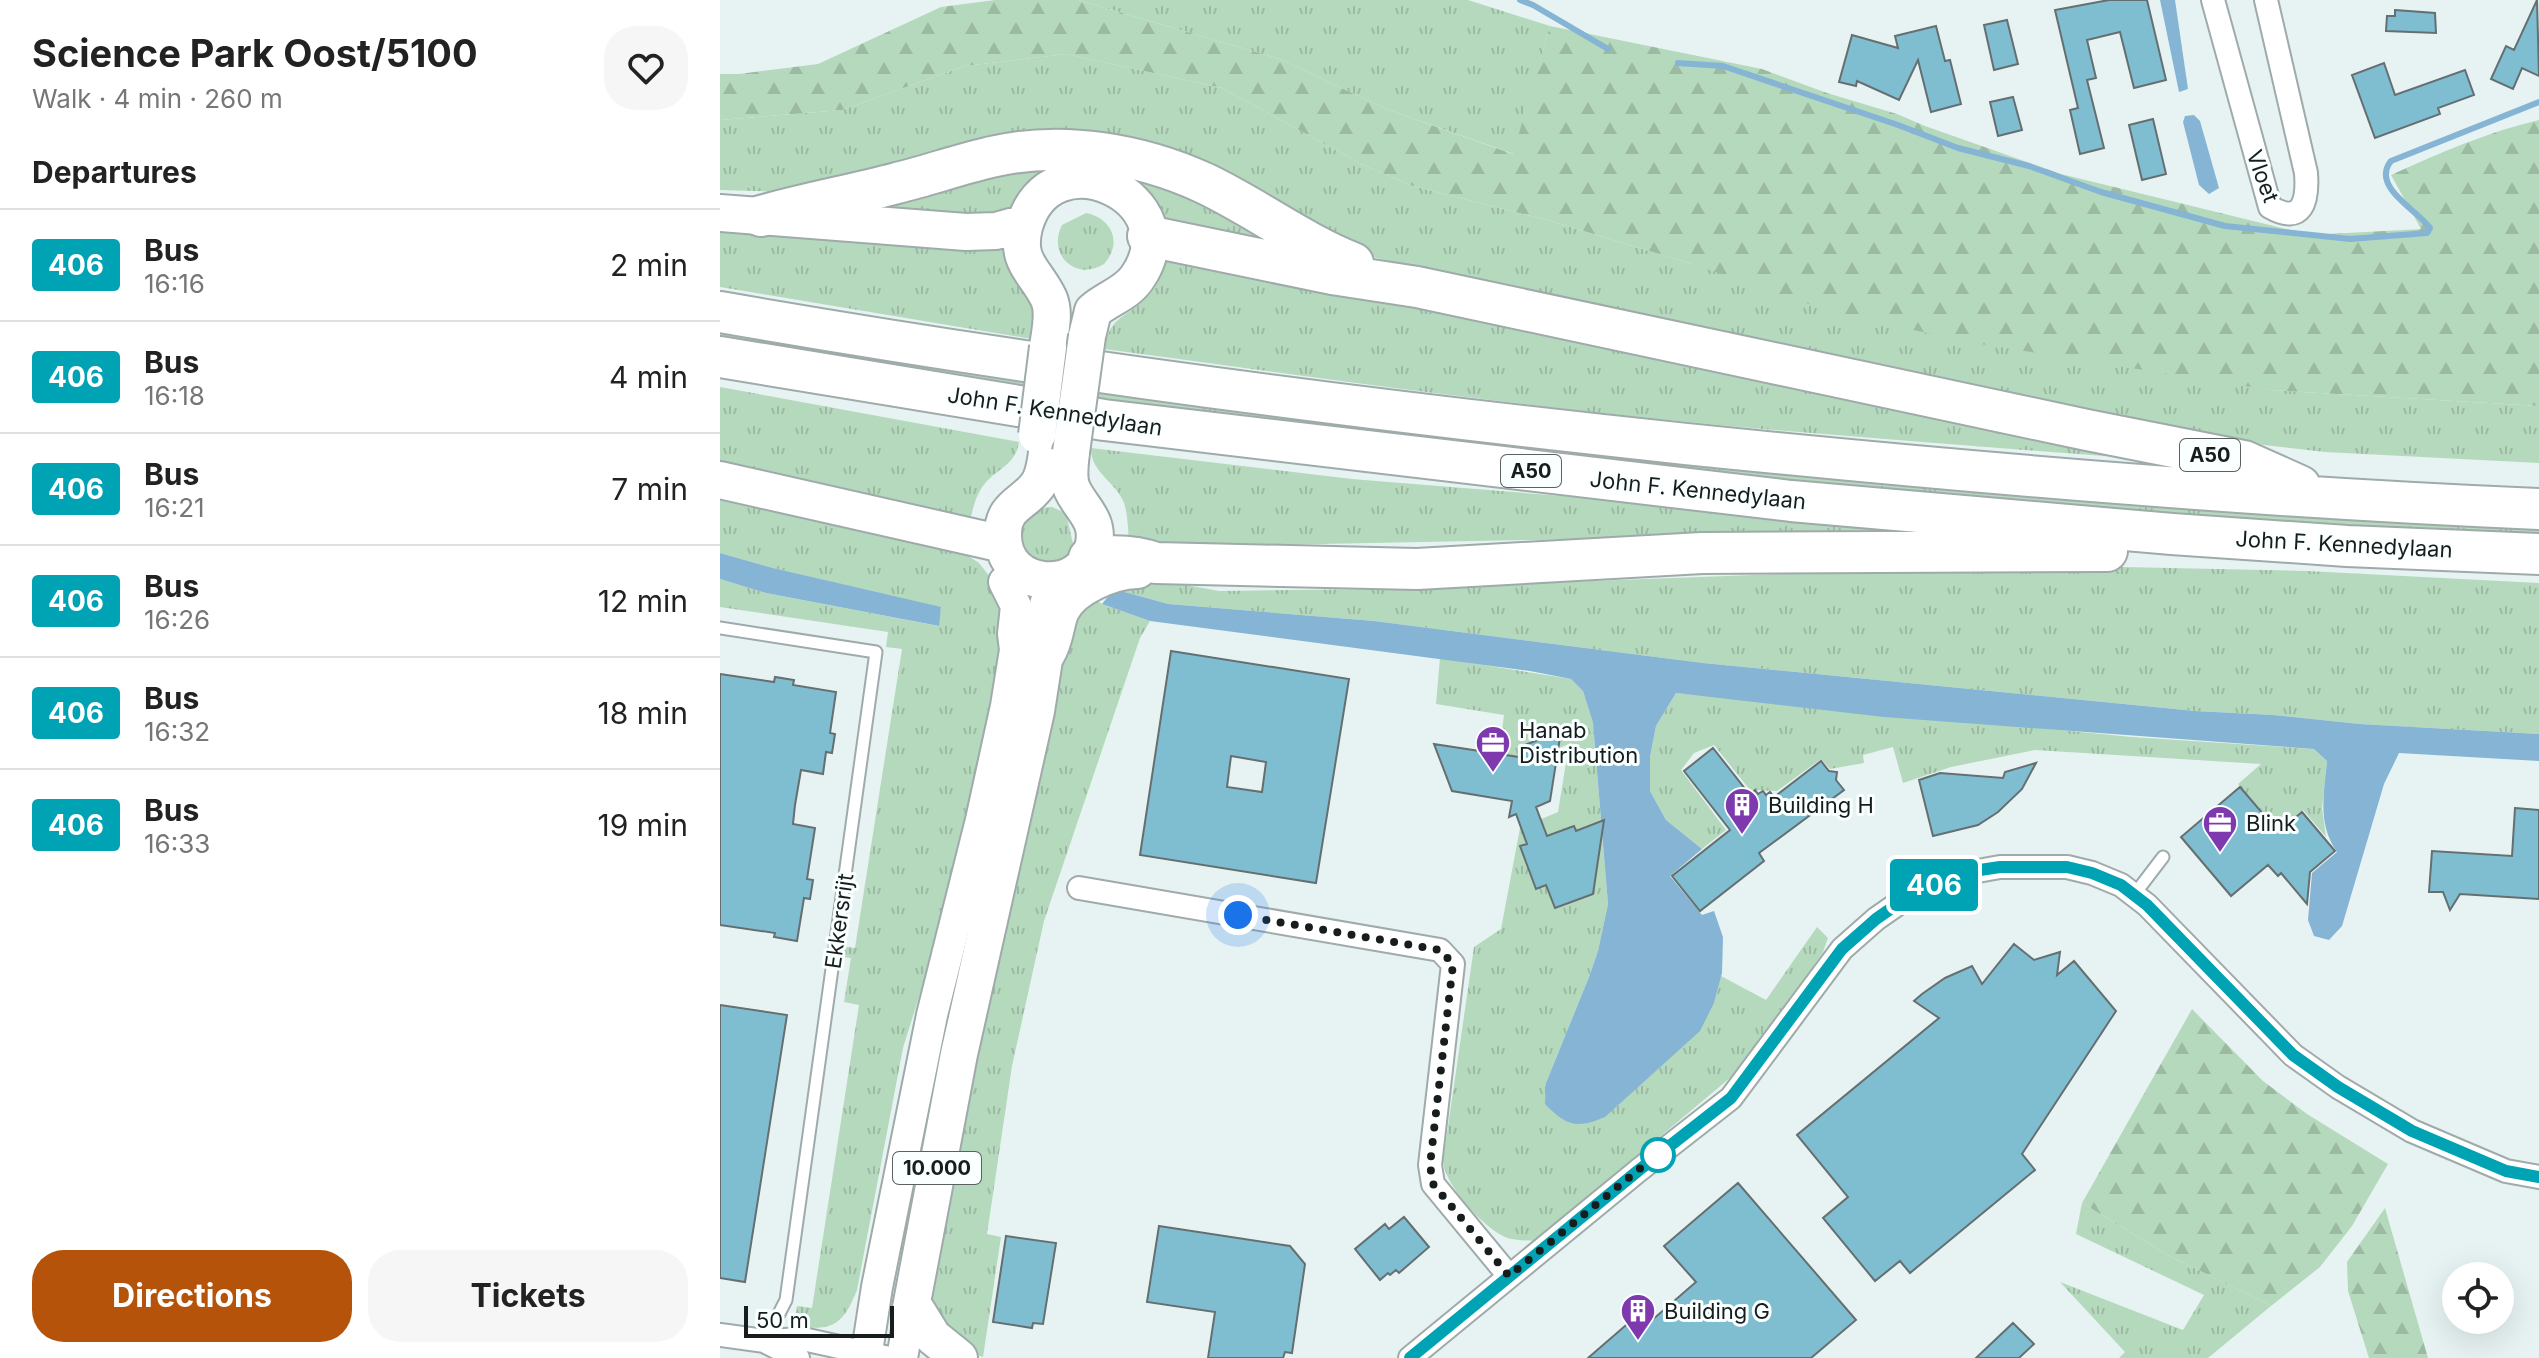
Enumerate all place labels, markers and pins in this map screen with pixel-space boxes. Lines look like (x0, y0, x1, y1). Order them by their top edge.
place label: Hanab Distribution (1519, 717, 1638, 768)
office icon: Hanab Distribution (1474, 724, 1512, 774)
building icon: Building H (1723, 786, 1761, 836)
place label: Building H (1768, 792, 1874, 818)
office icon: Blink (2201, 804, 2239, 854)
place label: Blink (2246, 810, 2296, 836)
unlabelled marker (1641, 1138, 1675, 1172)
building icon: Building G (1619, 1292, 1657, 1342)
place label: Building G (1664, 1298, 1770, 1324)

